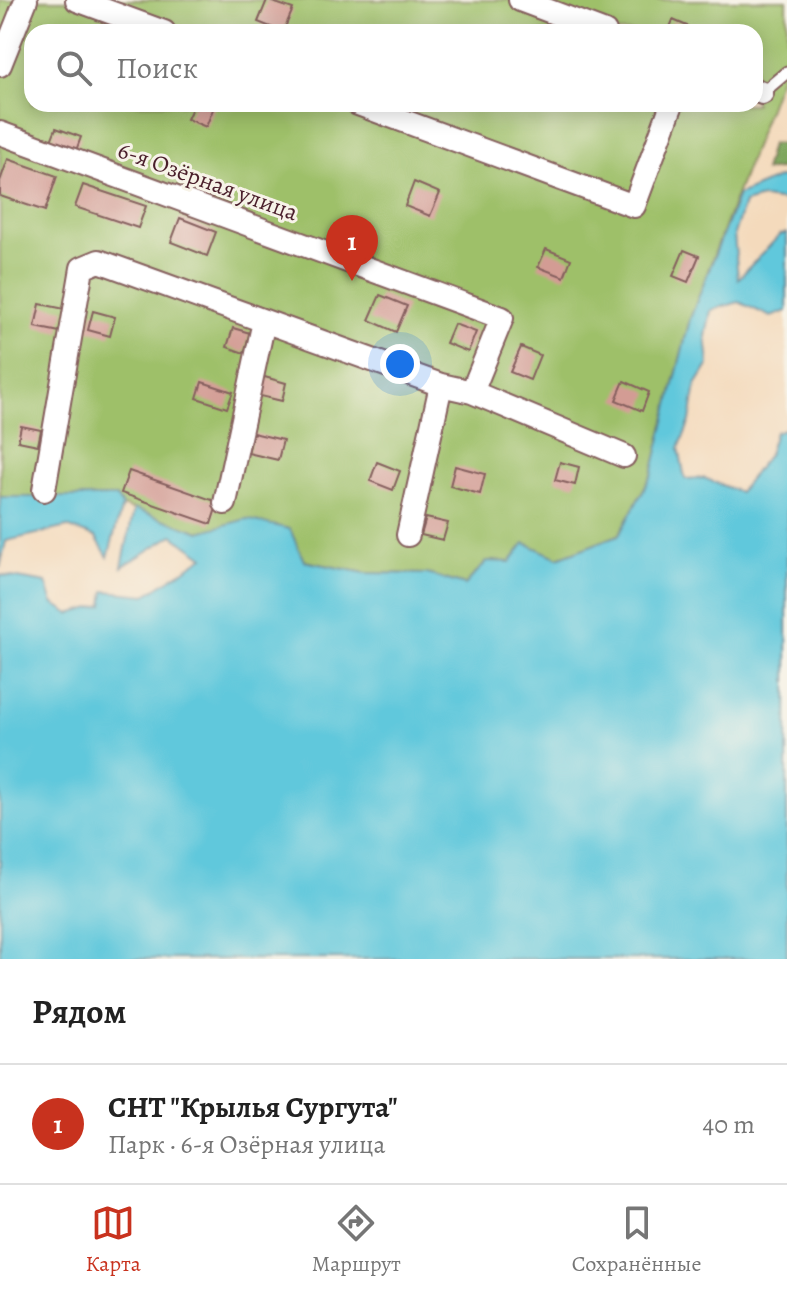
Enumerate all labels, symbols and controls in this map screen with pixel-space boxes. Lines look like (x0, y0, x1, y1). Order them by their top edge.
search box (24, 24, 763, 112)
icon: search (52, 46, 96, 90)
text: Поиск (116, 48, 198, 88)
street label: 6-я Озёрная улица (114, 134, 302, 228)
pin: 1 (326, 215, 378, 281)
your location (380, 344, 420, 384)
text: Рядом (32, 988, 126, 1035)
text: CНТ "Крылья Сургута" (108, 1087, 398, 1127)
text: 1 (53, 1107, 63, 1142)
text: 40 m (703, 1107, 755, 1142)
text: Парк · 6-я Озёрная улица (108, 1127, 386, 1162)
tab: Карта (85, 1201, 141, 1279)
tab: Маршрут (312, 1201, 401, 1279)
tab: Сохранённые (572, 1201, 702, 1279)

